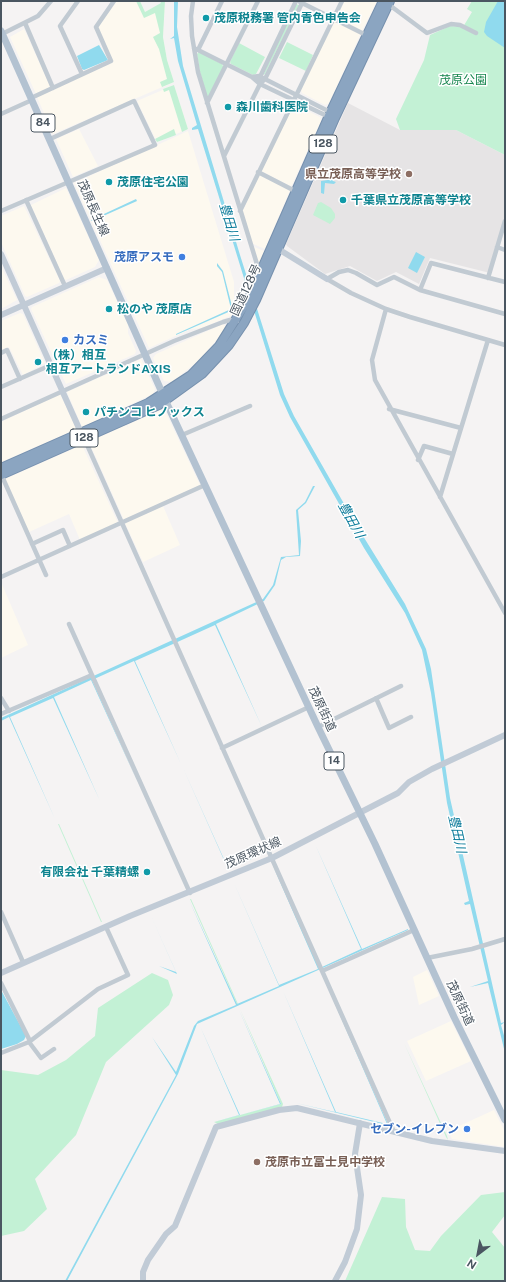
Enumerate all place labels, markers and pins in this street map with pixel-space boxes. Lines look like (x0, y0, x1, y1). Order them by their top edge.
place label: 茂原税務署 管内青色申告会 (214, 11, 361, 25)
marker: 茂原税務署 管内青色申告会 (201, 13, 211, 23)
place label: 森川歯科医院 (236, 100, 308, 114)
marker: 森川歯科医院 (223, 102, 233, 112)
place label: 県立茂原高等学校 (305, 167, 401, 181)
marker: 県立茂原高等学校 (404, 169, 414, 179)
place label: 茂原住宅公園 (117, 175, 189, 189)
marker: 茂原住宅公園 (104, 177, 114, 187)
place label: 千葉県立茂原高等学校 (351, 193, 471, 207)
marker: 千葉県立茂原高等学校 (338, 195, 348, 205)
place label: 茂原アスモ (114, 250, 174, 264)
marker: 茂原アスモ (177, 252, 187, 262)
place label: 松のや 茂原店 (117, 302, 192, 316)
marker: 松のや 茂原店 (104, 304, 114, 314)
place label: カスミ (73, 333, 109, 347)
marker: カスミ (60, 335, 70, 345)
place label: （株）相互 相互アートランドAXIS (46, 348, 171, 376)
marker: （株）相互 相互アートランドAXIS (33, 357, 43, 367)
place label: パチンコ ヒノックス (94, 405, 205, 419)
marker: パチンコ ヒノックス (81, 407, 91, 417)
place label: 有限会社 千葉精螺 (40, 865, 139, 879)
marker: 有限会社 千葉精螺 (142, 867, 152, 877)
place label: セブン-イレブン (370, 1122, 459, 1136)
marker: セブン-イレブン (462, 1124, 472, 1134)
place label: 茂原市立冨士見中学校 (265, 1155, 385, 1169)
marker: 茂原市立冨士見中学校 (252, 1157, 262, 1167)

